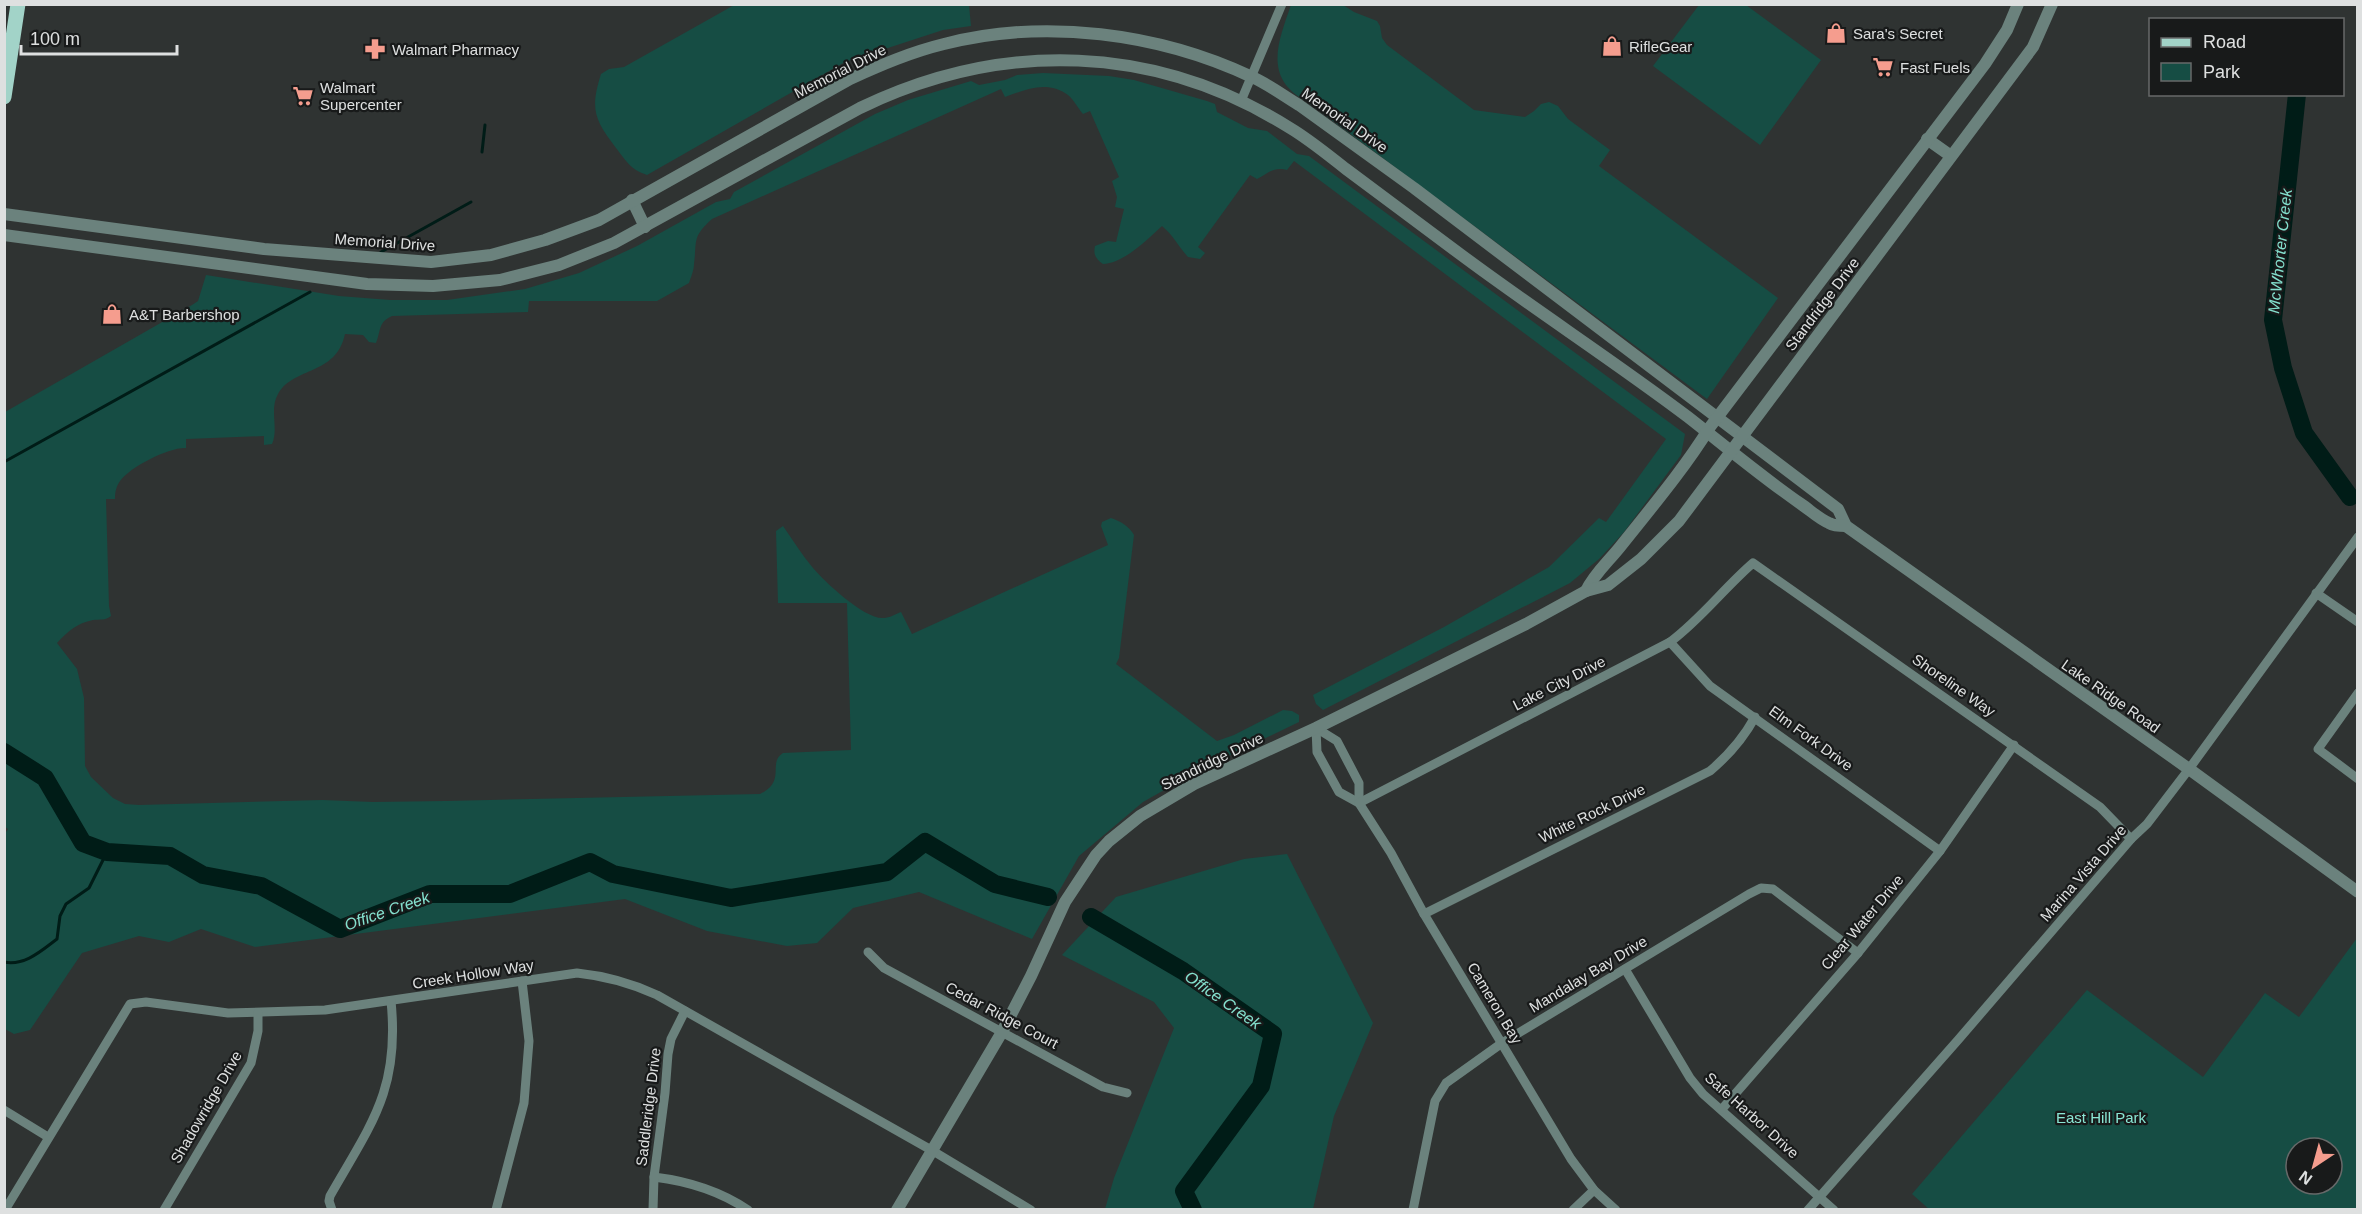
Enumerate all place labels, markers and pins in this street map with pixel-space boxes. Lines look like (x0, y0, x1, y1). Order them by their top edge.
shop icon: Sara's Secret (1824, 21, 1848, 45)
place label: Sara's Secret (1853, 25, 1943, 42)
shop icon: RifleGear (1600, 34, 1624, 58)
pharmacy icon: Walmart Pharmacy (363, 37, 387, 61)
place label: RifleGear (1629, 38, 1692, 55)
place label: Walmart Pharmacy (392, 41, 519, 58)
supermarket icon: Fast Fuels (1871, 55, 1895, 79)
place label: Fast Fuels (1900, 59, 1970, 76)
place label: Walmart Supercenter (320, 79, 402, 113)
supermarket icon: Walmart Supercenter (291, 84, 315, 108)
shop icon: A&T Barbershop (100, 302, 124, 326)
place label: A&T Barbershop (129, 306, 240, 323)

